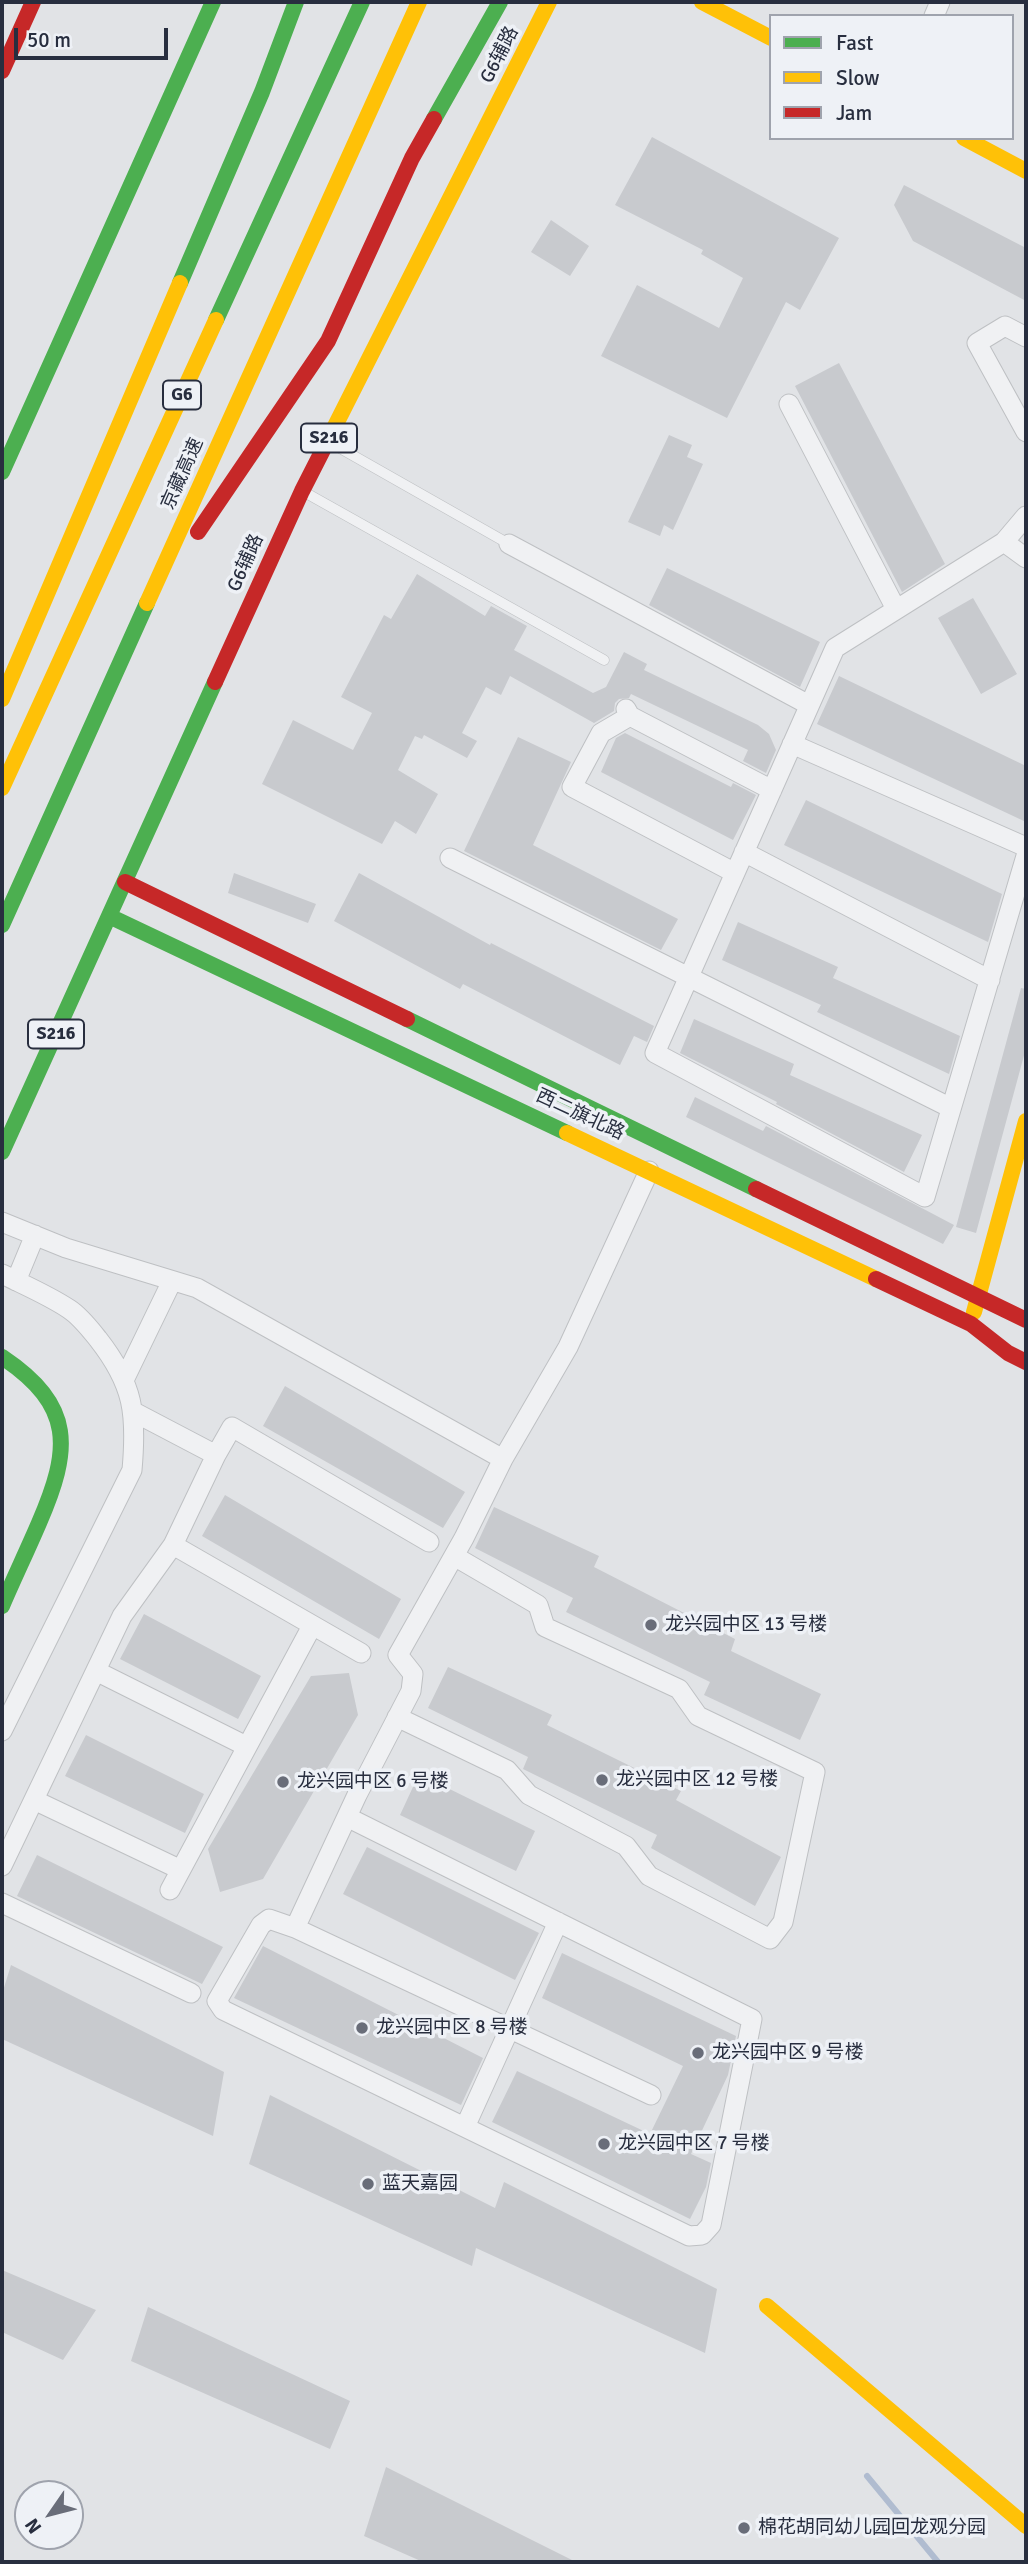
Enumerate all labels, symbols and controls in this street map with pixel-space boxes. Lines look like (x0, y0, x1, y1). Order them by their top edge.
scale bar (18, 14, 172, 58)
legend (769, 14, 1014, 140)
street label: G6辅路 (476, 23, 524, 87)
text: 50 m (27, 27, 71, 53)
text: Fast (836, 30, 873, 56)
text: Slow (836, 65, 880, 91)
text: Jam (836, 100, 872, 126)
road number: G6 (163, 380, 201, 410)
road number: S216 (301, 424, 357, 452)
street label: 京藏高速 (157, 435, 209, 513)
street label: G6辅路 (223, 531, 269, 595)
road number: S216 (28, 1020, 84, 1049)
street label: 西二旗北路 (532, 1085, 628, 1145)
place label: 龙兴园中区 13 号楼 (665, 1614, 827, 1636)
marker: 龙兴园中区 13 号楼 (643, 1617, 659, 1633)
place label: 龙兴园中区 12 号楼 (616, 1769, 778, 1791)
place label: 龙兴园中区 6 号楼 (297, 1771, 449, 1793)
marker: 龙兴园中区 12 号楼 (594, 1772, 610, 1788)
marker: 龙兴园中区 6 号楼 (275, 1774, 291, 1790)
place label: 龙兴园中区 8 号楼 (376, 2017, 528, 2039)
marker: 龙兴园中区 8 号楼 (354, 2020, 370, 2036)
place label: 龙兴园中区 9 号楼 (712, 2042, 864, 2064)
marker: 龙兴园中区 9 号楼 (690, 2045, 706, 2061)
place label: 龙兴园中区 7 号楼 (618, 2133, 770, 2155)
marker: 龙兴园中区 7 号楼 (596, 2136, 612, 2152)
place label: 蓝天嘉园 (382, 2173, 458, 2195)
marker: 蓝天嘉园 (360, 2176, 376, 2192)
north arrow (14, 2480, 84, 2550)
text: N (20, 2514, 47, 2538)
place label: 棉花胡同幼儿园回龙观分园 (758, 2517, 986, 2539)
marker: 棉花胡同幼儿园回龙观分园 (736, 2520, 752, 2536)

